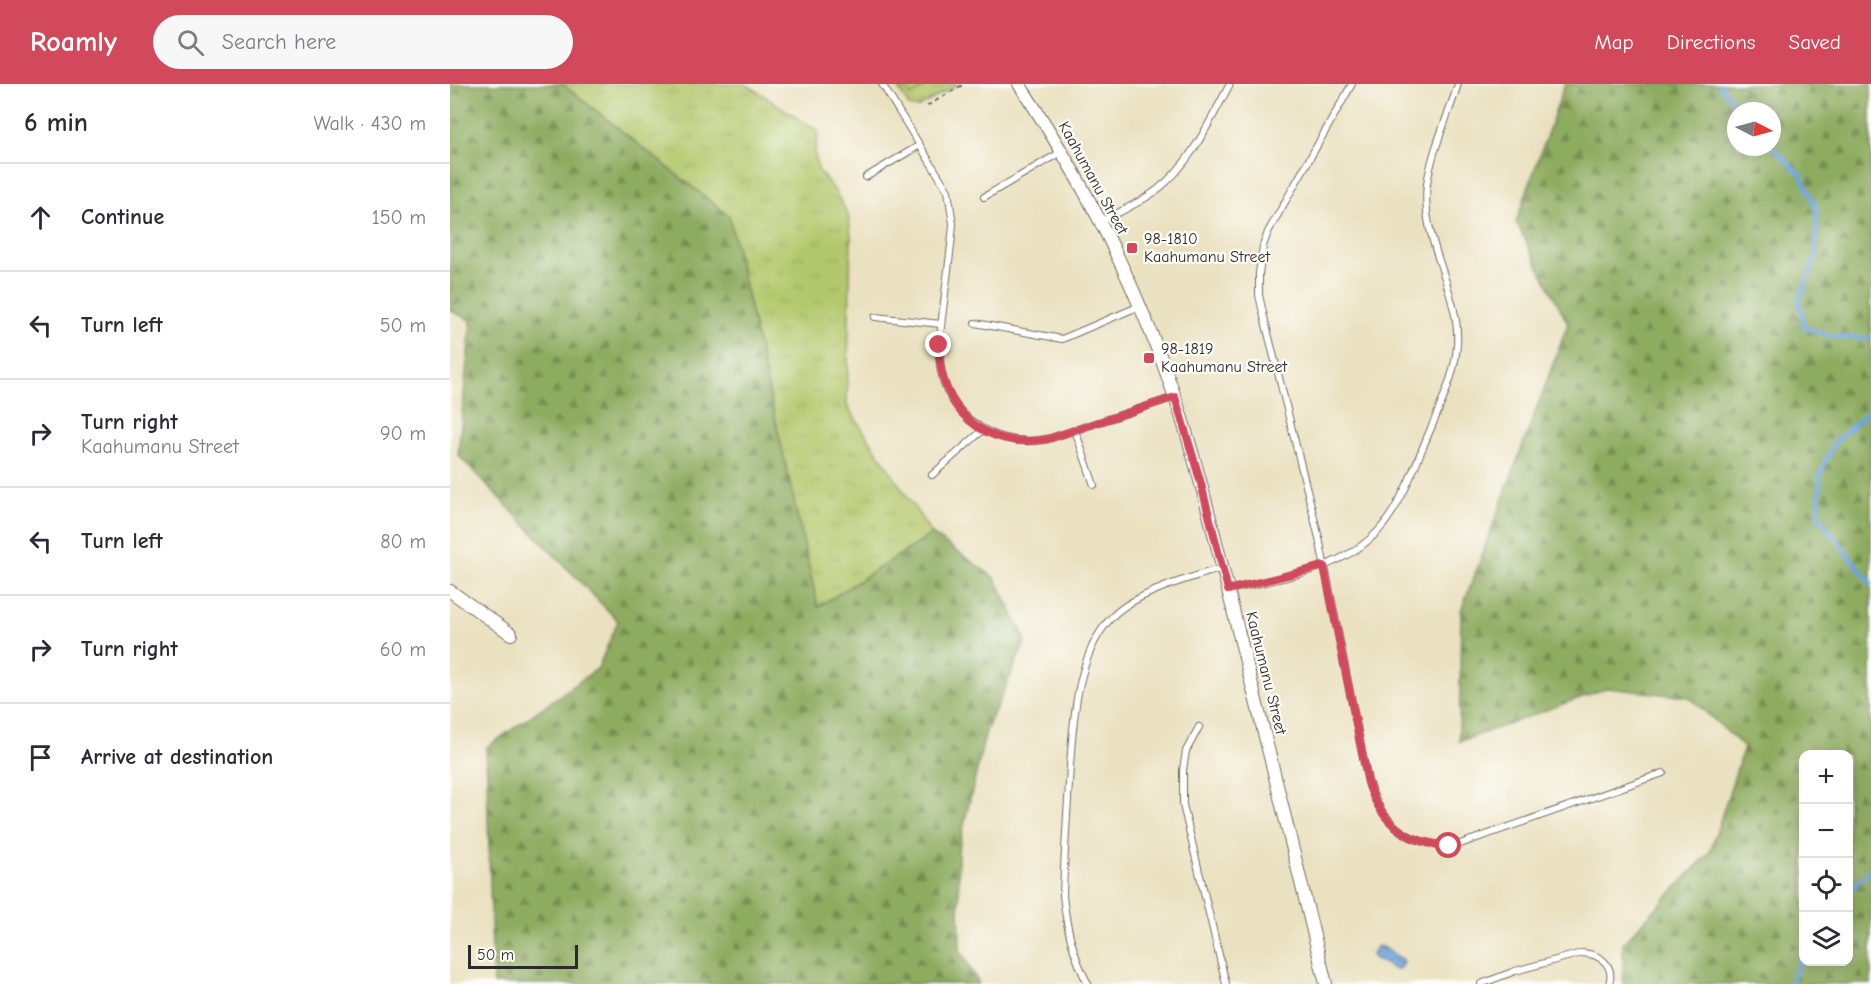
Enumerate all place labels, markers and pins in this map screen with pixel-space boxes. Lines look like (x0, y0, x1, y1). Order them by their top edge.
place label: 98-1810 Kaahumanu Street (1144, 230, 1271, 266)
marker: 98-1810 Kaahumanu Street (1125, 241, 1139, 255)
place label: 98-1819 Kaahumanu Street (1161, 340, 1288, 376)
marker: 98-1819 Kaahumanu Street (1142, 351, 1156, 365)

